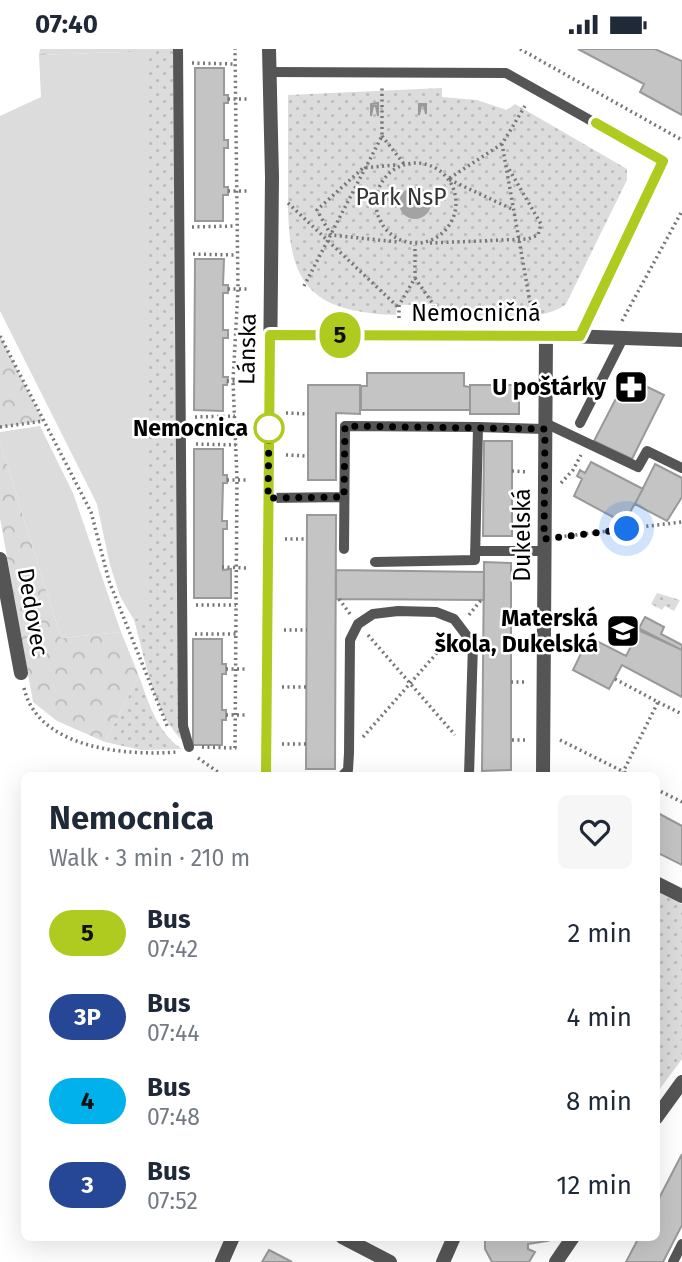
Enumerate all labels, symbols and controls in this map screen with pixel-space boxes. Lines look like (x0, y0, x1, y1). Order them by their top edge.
text: 07:40 (35, 9, 98, 40)
park label: Park NsP (355, 183, 447, 211)
street label: Nemocničná (411, 299, 541, 327)
line badge: 5 (317, 312, 363, 358)
street label: Lánska (232, 313, 262, 385)
text: 5 (334, 321, 346, 349)
pharmacy icon: U poštárky (612, 368, 650, 406)
place label: U poštárky (492, 373, 607, 401)
marker: Nemocnica (254, 413, 284, 443)
place label: Nemocnica (133, 414, 248, 442)
street label: Dukelská (508, 488, 536, 582)
your location (609, 511, 644, 546)
street label: Dedovec (11, 566, 55, 658)
place label: Materská škola, Dukelská (435, 604, 598, 658)
school or university icon: Materská škola, Dukelská (604, 612, 642, 650)
button: heart (558, 795, 632, 869)
text: Nemocnica (49, 798, 214, 838)
text: Walk · 3 min · 210 m (49, 844, 250, 872)
text: Bus (147, 904, 190, 935)
text: 2 min (567, 918, 632, 949)
text: 5 (81, 919, 94, 947)
text: 07:42 (147, 935, 198, 963)
text: Bus (147, 988, 190, 1019)
text: 4 min (566, 1002, 632, 1033)
text: 3P (74, 1003, 101, 1031)
text: 07:44 (147, 1019, 199, 1047)
text: Bus (147, 1072, 190, 1103)
text: 8 min (566, 1086, 632, 1117)
text: 4 (81, 1087, 94, 1115)
text: 07:48 (147, 1103, 200, 1131)
text: Bus (147, 1156, 190, 1187)
text: 12 min (556, 1170, 632, 1201)
text: 3 (81, 1171, 94, 1199)
text: 07:52 (147, 1187, 198, 1215)

